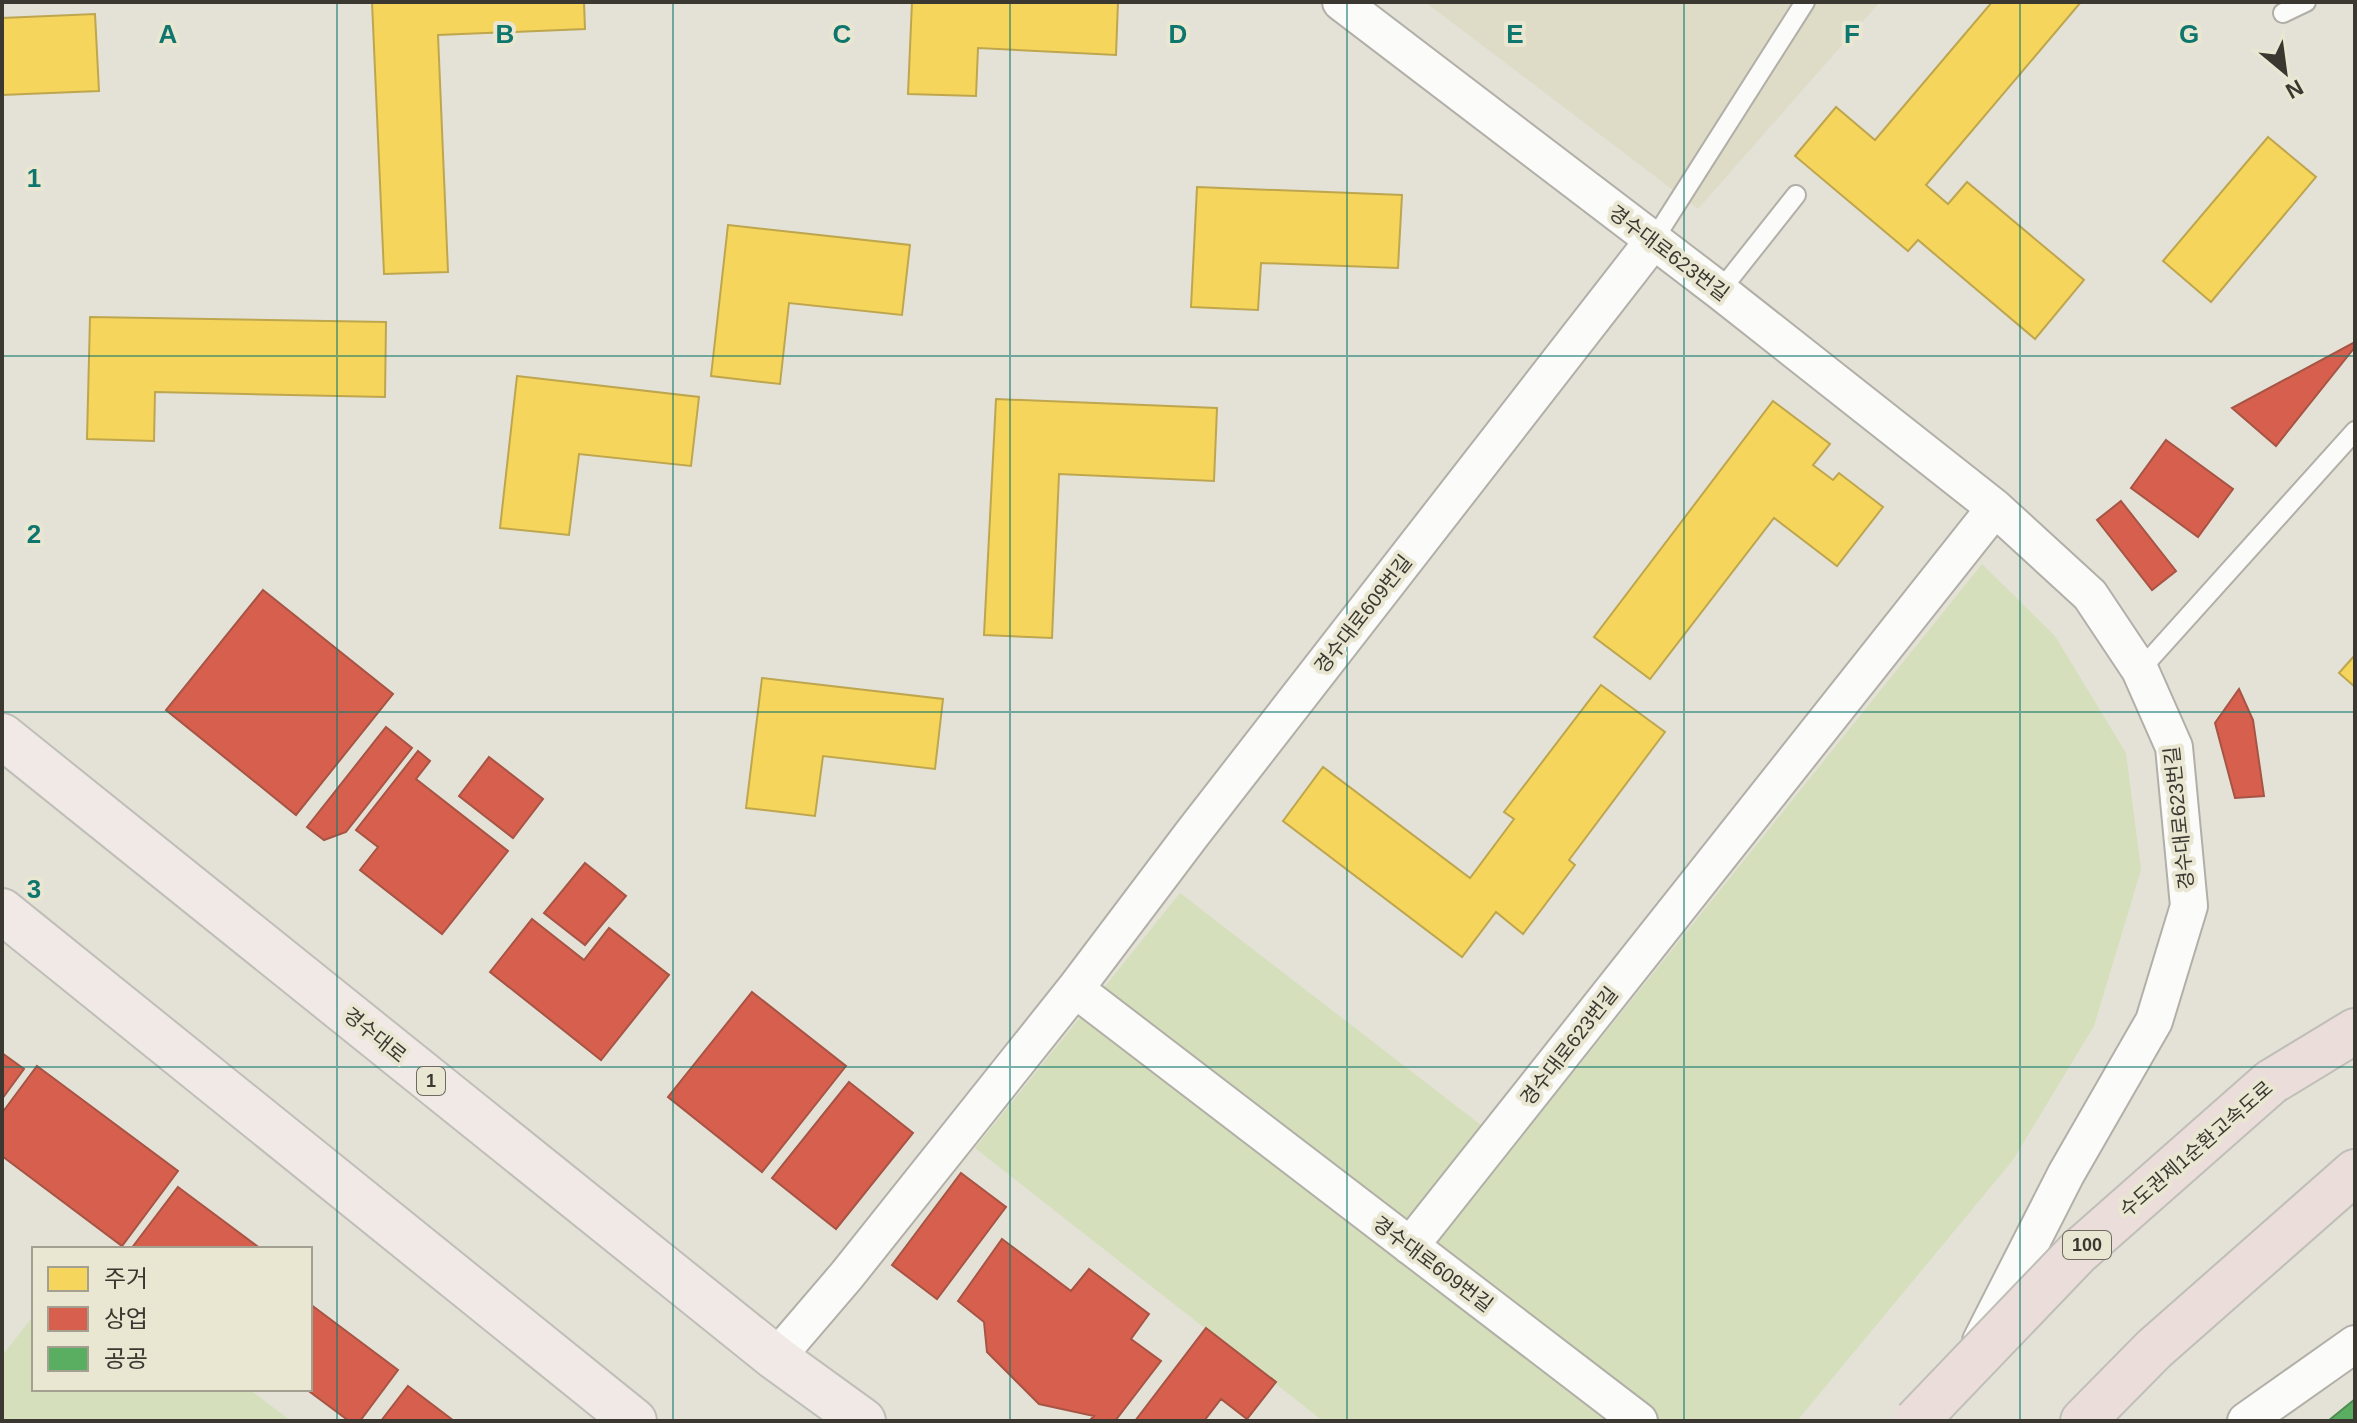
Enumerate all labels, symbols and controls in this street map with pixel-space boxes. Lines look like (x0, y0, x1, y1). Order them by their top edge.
text: A (159, 19, 178, 49)
text: B (496, 19, 514, 49)
text: C (833, 19, 852, 49)
text: D (1169, 19, 1187, 49)
text: E (1506, 19, 1524, 49)
text: F (1844, 19, 1860, 49)
text: G (2179, 19, 2199, 49)
north arrow (2245, 32, 2325, 112)
text: N (2281, 74, 2307, 104)
text: 1 (27, 163, 41, 193)
street label: 경수대로623번길 (1605, 201, 1733, 305)
text: 2 (27, 519, 41, 549)
street label: 경수대로609번길 (1310, 551, 1416, 677)
street label: 경수대로623번길 (2161, 745, 2197, 891)
text: 3 (27, 874, 41, 904)
street label: 경수대로623번길 (1516, 983, 1622, 1109)
street label: 경수대로 (339, 1003, 411, 1067)
road number: 1 (417, 1067, 445, 1095)
street label: 수도권제1순환고속도로 (2115, 1077, 2277, 1221)
street label: 경수대로609번길 (1369, 1212, 1497, 1316)
road number: 100 (2063, 1231, 2111, 1259)
legend (32, 1247, 312, 1391)
text: 주거 (104, 1265, 148, 1292)
text: 상업 (104, 1305, 148, 1332)
text: 공공 (104, 1345, 148, 1372)

